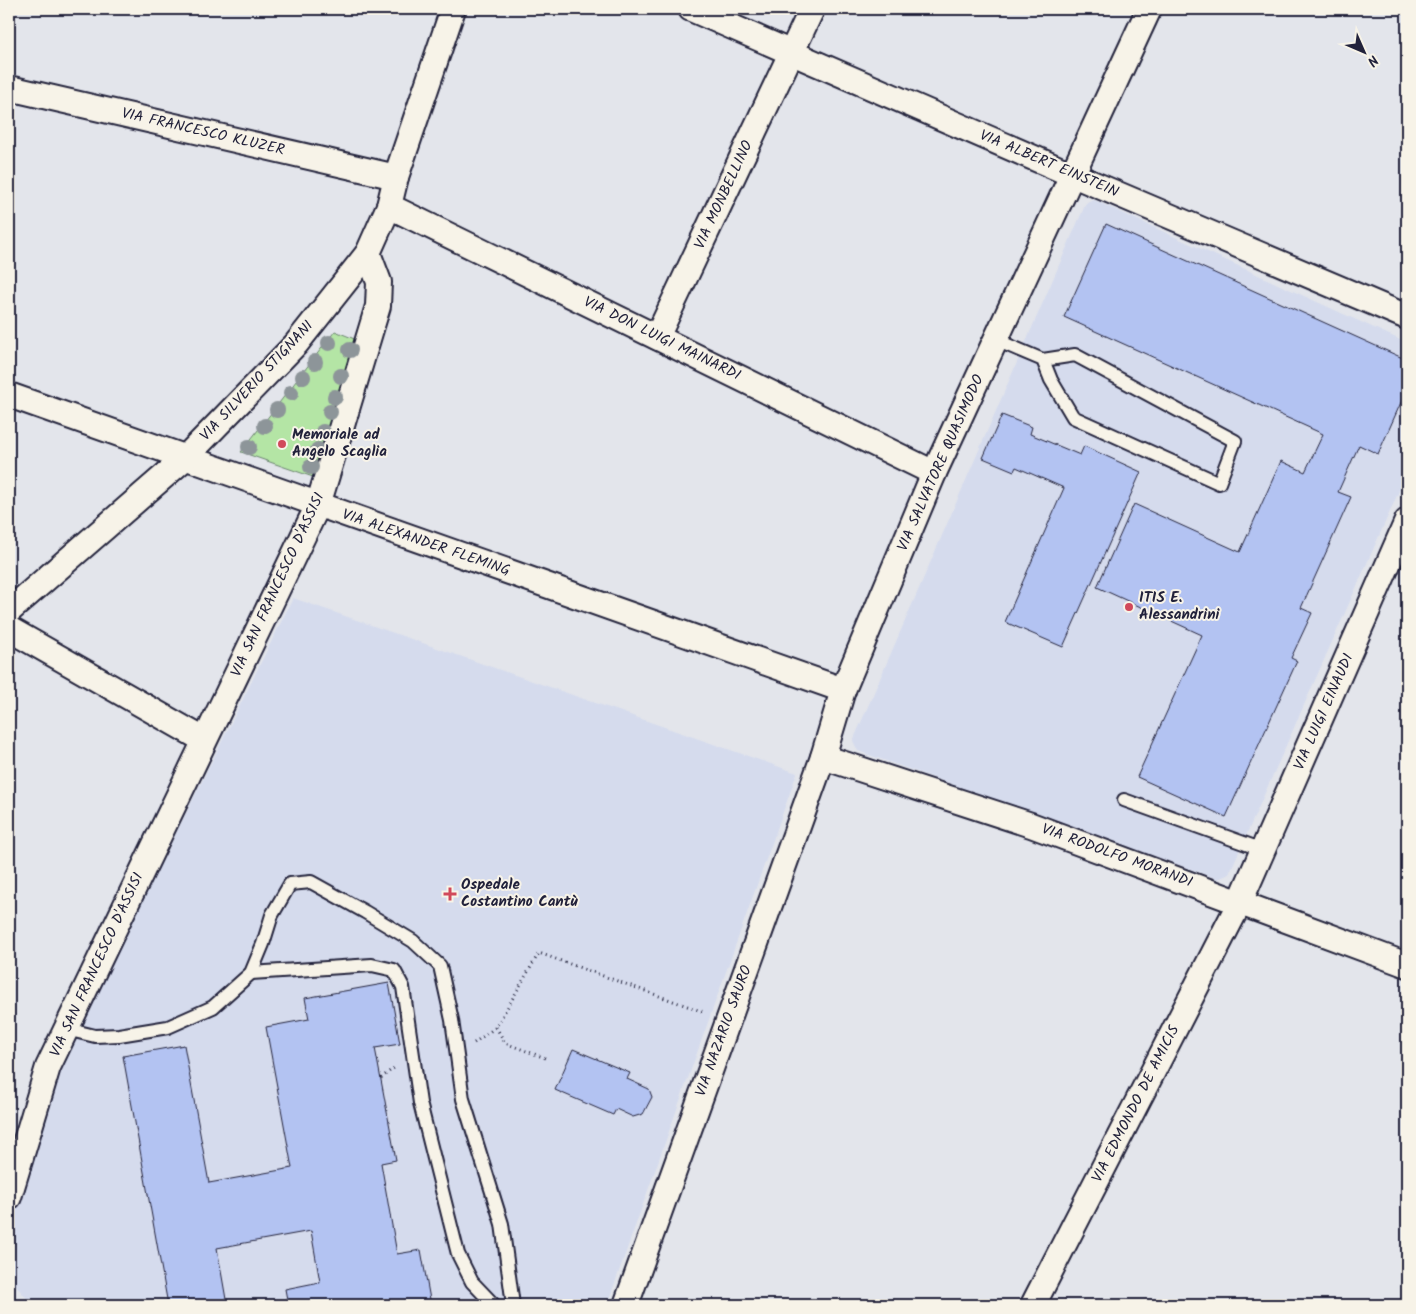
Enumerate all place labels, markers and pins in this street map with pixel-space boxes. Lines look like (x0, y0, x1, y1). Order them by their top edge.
place label: Memoriale ad Angelo Scaglia (292, 423, 387, 464)
marker: Memoriale ad Angelo Scaglia (276, 438, 288, 450)
place label: ITIS E. Alessandrini (1139, 586, 1220, 627)
marker: ITIS E. Alessandrini (1123, 601, 1135, 613)
place label: Ospedale Costantino Cantù (461, 873, 578, 914)
marker: Ospedale Costantino Cantù (443, 887, 457, 901)

